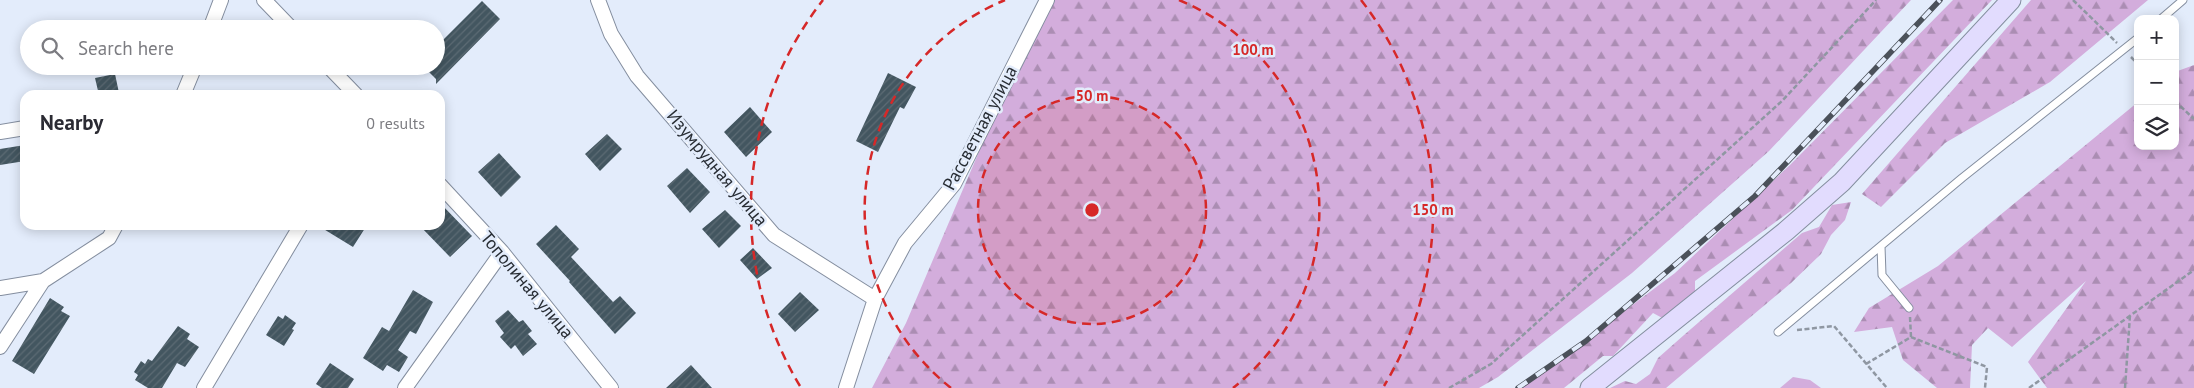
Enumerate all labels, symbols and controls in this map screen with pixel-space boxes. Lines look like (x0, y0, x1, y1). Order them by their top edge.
map controls (2134, 15, 2179, 150)
button: + (2134, 15, 2179, 60)
search box (20, 20, 445, 75)
icon: search (38, 34, 66, 62)
text: Search here (78, 36, 174, 60)
text: 100 m (1232, 40, 1274, 59)
button: − (2134, 60, 2179, 105)
street label: Рассветная улица (937, 62, 1022, 194)
text: 50 m (1076, 86, 1108, 105)
street label: Изумрудная улица (662, 105, 773, 231)
button: layers (2134, 105, 2179, 150)
text: Nearby (40, 109, 103, 136)
text: 0 results (366, 113, 425, 133)
text: 150 m (1412, 200, 1454, 219)
centre of rings (1083, 201, 1101, 219)
street label: Тополиная улица (476, 226, 579, 343)

